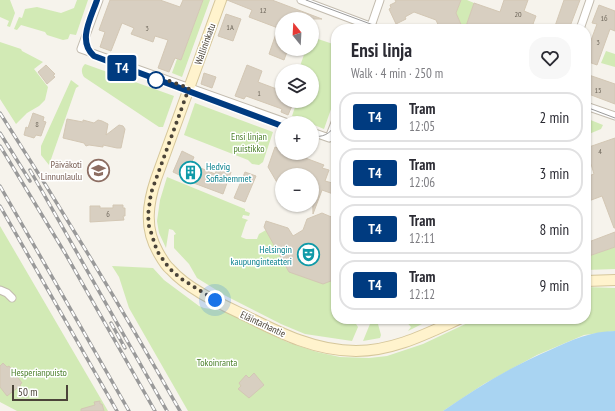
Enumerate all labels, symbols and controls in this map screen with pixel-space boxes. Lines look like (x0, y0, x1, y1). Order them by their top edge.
house number: 12 (259, 5, 267, 15)
house number: 20 (514, 9, 522, 19)
north arrow (275, 12, 319, 56)
map controls (275, 12, 319, 212)
house number: 16 (600, 13, 608, 23)
street label: Wallininkatu (192, 22, 218, 66)
house number: 1A (226, 22, 234, 32)
house number: 3 (145, 23, 149, 33)
button: heart (529, 37, 571, 79)
house number: 3 (596, 37, 600, 47)
text: Ensi linja (351, 38, 412, 62)
line badge: T4 (104, 55, 140, 81)
text: T4 (115, 59, 129, 77)
button: layers (275, 64, 319, 108)
text: Walk · 4 min · 250 m (351, 65, 443, 82)
unlabelled marker (147, 71, 165, 89)
house number: 15 (594, 85, 602, 95)
house number: 1 (257, 88, 261, 98)
text: Tram (409, 99, 435, 118)
text: T4 (368, 108, 382, 126)
text: 2 min (539, 108, 569, 127)
button: + (275, 116, 319, 160)
text: 12:05 (409, 118, 435, 135)
house number: 8 (35, 119, 39, 129)
park label: Ensi linjan puistikko (231, 130, 267, 155)
house number: 4 (598, 146, 602, 156)
text: Tram (409, 155, 435, 174)
school or university icon: Päiväkoti Linnunlaulu (85, 157, 111, 183)
place label: Päiväkoti Linnunlaulu (41, 158, 82, 183)
building icon: Hedvig Sofiahemmet (177, 159, 203, 185)
place label: Hedvig Sofiahemmet (206, 160, 252, 185)
text: T4 (368, 164, 382, 182)
text: 3 min (539, 164, 569, 183)
button: − (275, 168, 319, 212)
text: 12:06 (409, 174, 435, 191)
house number: 6 (106, 209, 110, 219)
text: Tram (409, 211, 435, 230)
text: T4 (368, 220, 382, 238)
text: 8 min (539, 220, 569, 239)
text: 12:11 (409, 230, 435, 247)
theatre icon: Helsingin kaupunginteatteri (295, 242, 321, 268)
place label: Helsingin kaupunginteatteri (231, 243, 292, 268)
text: Tram (409, 267, 435, 286)
text: T4 (368, 276, 382, 294)
text: 9 min (539, 276, 569, 295)
text: 12:12 (409, 286, 435, 303)
your location (205, 290, 225, 310)
street label: Eläintarhantie (238, 308, 288, 340)
park label: Tokoinranta (197, 356, 237, 369)
park label: Hesperianpuisto (11, 366, 67, 379)
scale bar (12, 383, 68, 402)
text: 50 m (18, 385, 37, 399)

